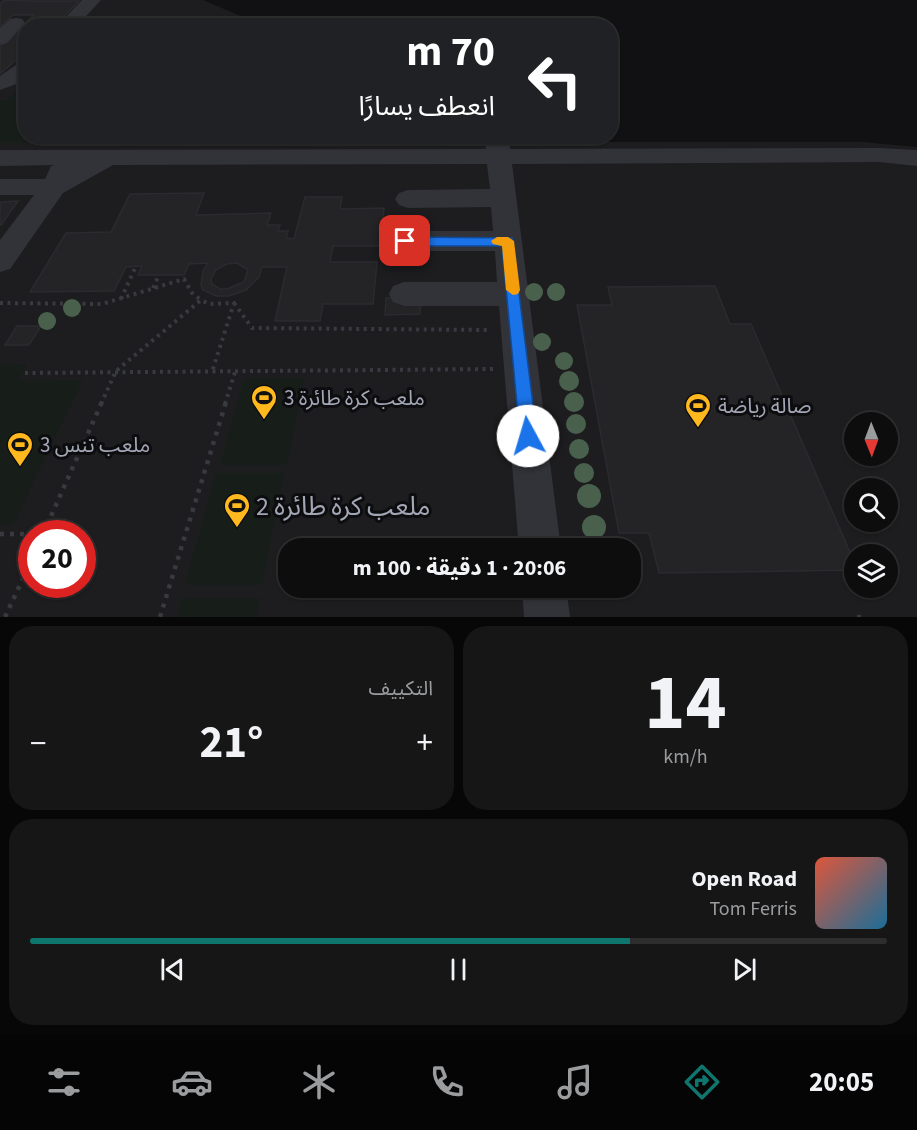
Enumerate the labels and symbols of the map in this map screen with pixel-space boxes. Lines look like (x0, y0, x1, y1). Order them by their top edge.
pin (379, 215, 430, 266)
sports icon: ملعب كرة طائرة 3 (249, 383, 279, 421)
place label: ملعب كرة طائرة 3 (284, 383, 425, 413)
sports icon: صالة رياضة (683, 391, 713, 429)
place label: صالة رياضة (718, 391, 812, 421)
position arrow (496, 404, 560, 468)
north arrow (844, 412, 898, 466)
sports icon: ملعب تنس 3 (5, 430, 35, 468)
place label: ملعب تنس 3 (40, 430, 150, 460)
place label: ملعب كرة طائرة 2 (256, 488, 430, 525)
sports icon: ملعب كرة طائرة 2 (222, 491, 252, 529)
speed limit sign: 20 (18, 520, 96, 598)

